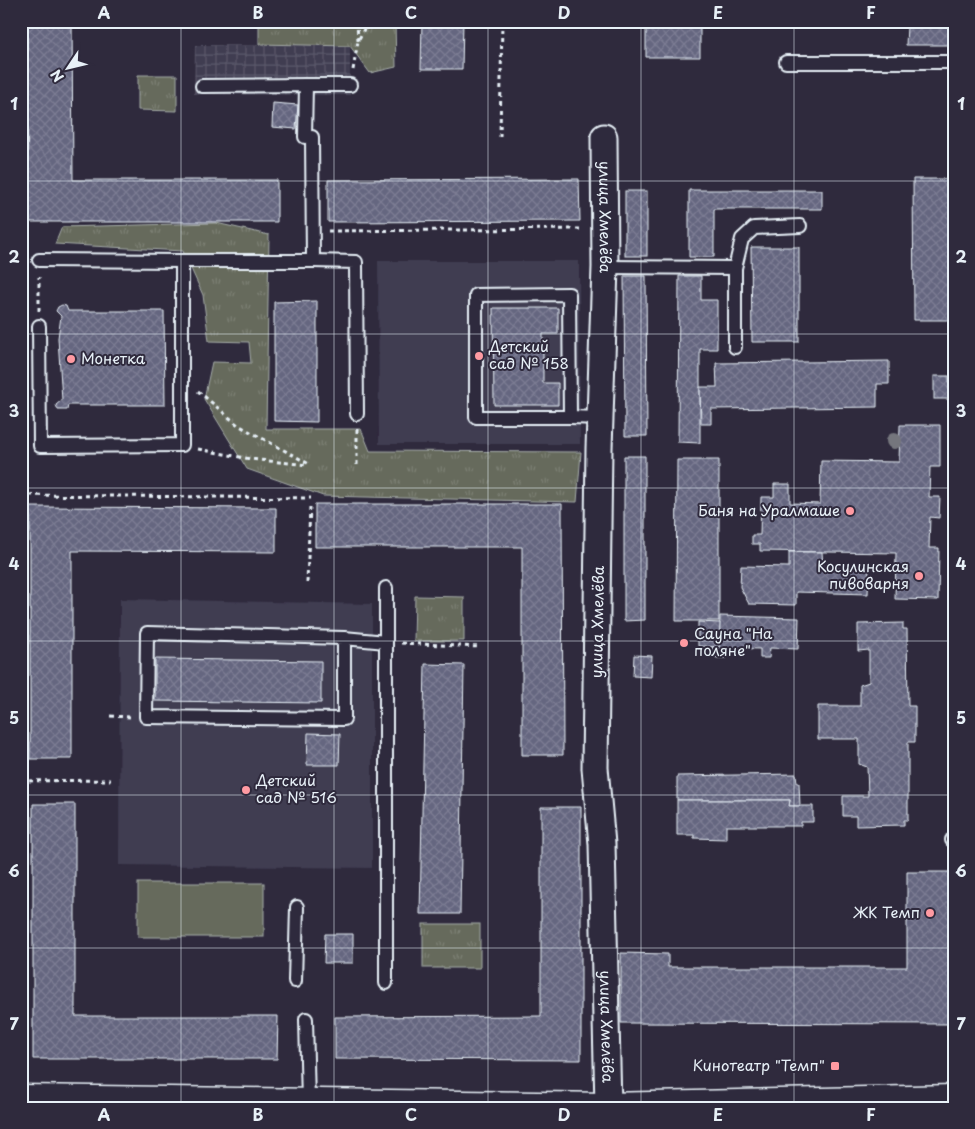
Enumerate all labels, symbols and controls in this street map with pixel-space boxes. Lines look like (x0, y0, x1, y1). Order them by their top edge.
text: A (98, 0, 111, 24)
text: B (253, 0, 264, 24)
text: C (405, 0, 417, 24)
text: D (558, 0, 570, 24)
text: E (713, 0, 723, 24)
text: F (866, 0, 876, 24)
north arrow (42, 42, 92, 92)
text: N (45, 65, 69, 86)
text: 1 (10, 91, 18, 115)
text: 1 (957, 91, 965, 115)
street label: улица Хмелёва (594, 161, 618, 274)
text: 2 (8, 244, 20, 268)
text: 2 (955, 244, 967, 268)
place label: Детский сад № 158 (488, 334, 569, 374)
place label: Монетка (81, 346, 146, 369)
marker: Детский сад № 158 (473, 350, 485, 362)
marker: Монетка (65, 353, 77, 365)
text: 3 (9, 398, 19, 422)
text: 3 (956, 398, 966, 422)
place label: Баня на Уралмаше (698, 498, 840, 521)
marker: Баня на Уралмаше (844, 505, 856, 517)
text: 4 (9, 551, 20, 575)
text: 4 (956, 551, 967, 575)
place label: Косулинская пивоварня (817, 554, 909, 594)
street label: улица Хмелёва (584, 565, 609, 678)
marker: Косулинская пивоварня (913, 570, 925, 582)
place label: Сауна "На поляне" (694, 621, 773, 661)
marker: Сауна "На поляне" (678, 637, 690, 649)
text: 5 (9, 705, 19, 729)
text: 5 (956, 705, 966, 729)
place label: Детский сад № 516 (255, 768, 337, 808)
marker: Детский сад № 516 (240, 784, 252, 796)
text: 6 (8, 858, 20, 882)
text: 6 (955, 858, 967, 882)
place label: ЖК Темп (853, 900, 920, 923)
marker: ЖК Темп (924, 907, 936, 919)
street label: улица Хмелёва (595, 970, 620, 1084)
text: 7 (9, 1011, 19, 1035)
text: 7 (956, 1011, 966, 1035)
place label: Кинотеатр "Темп" (693, 1053, 825, 1076)
marker: Кинотеатр "Темп" (829, 1060, 841, 1072)
text: A (98, 1102, 111, 1126)
text: B (253, 1102, 264, 1126)
text: C (405, 1102, 417, 1126)
text: D (558, 1102, 570, 1126)
text: E (713, 1102, 723, 1126)
text: F (866, 1102, 876, 1126)

